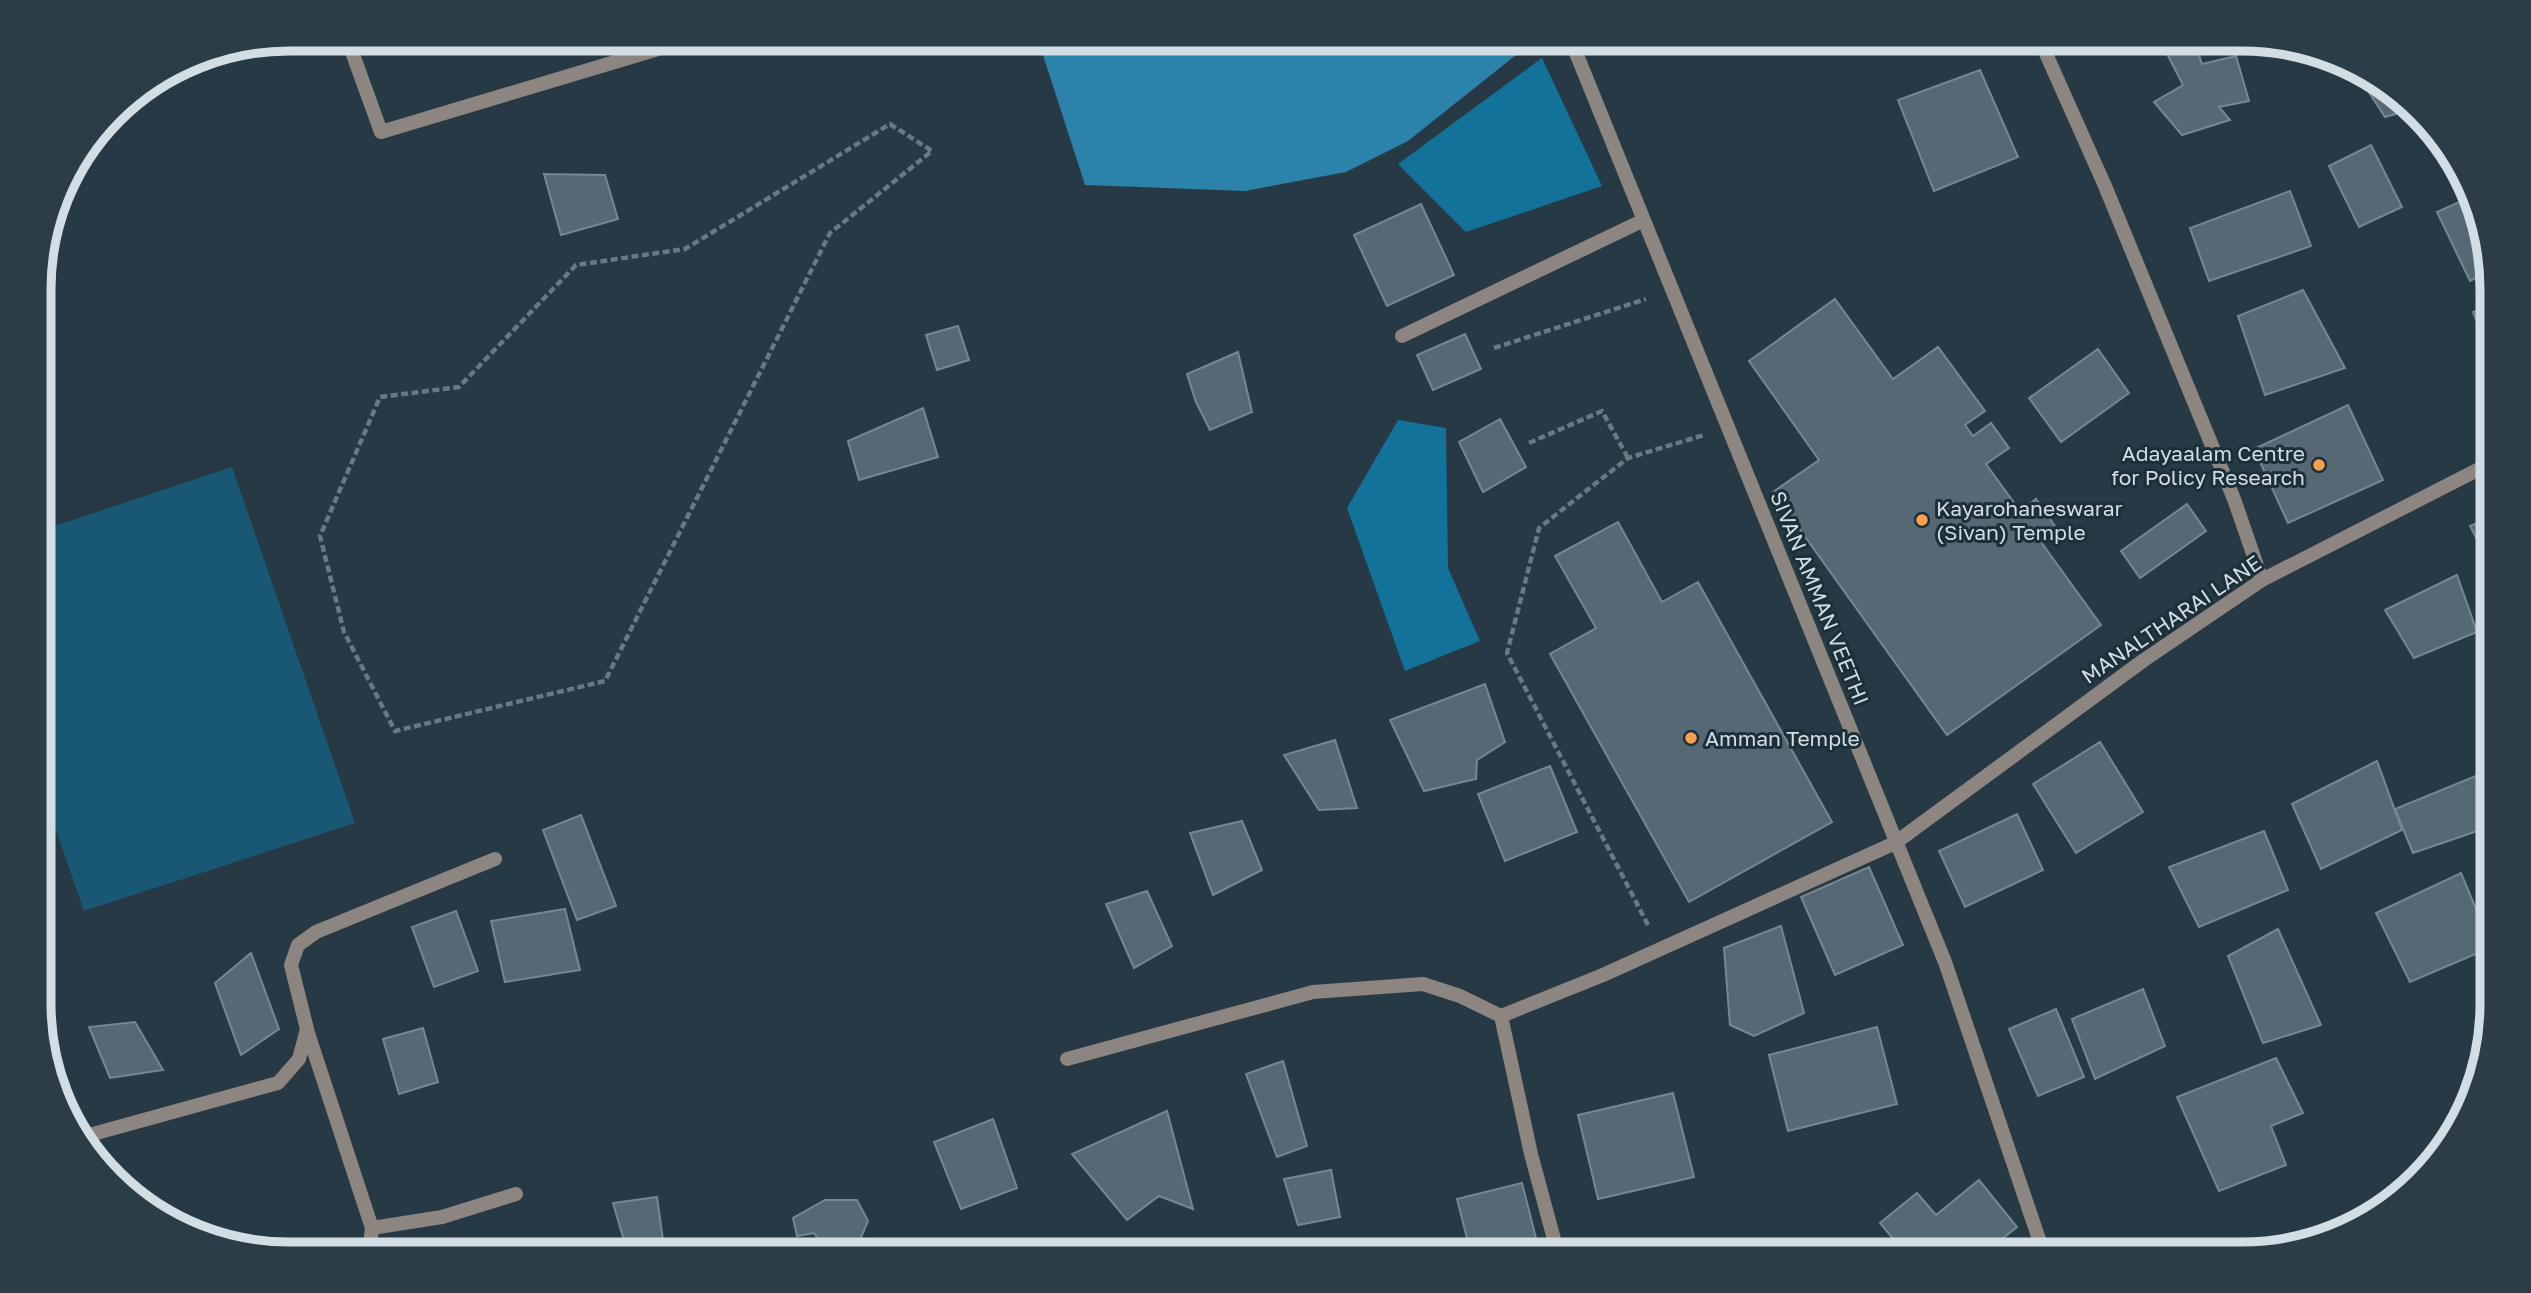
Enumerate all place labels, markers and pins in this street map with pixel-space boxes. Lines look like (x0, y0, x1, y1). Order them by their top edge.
place label: Adayaalam Centre for Policy Research (2111, 440, 2305, 490)
marker: Adayaalam Centre for Policy Research (2311, 457, 2327, 473)
place label: Kayarohaneswarar (Sivan) Temple (1936, 495, 2123, 545)
marker: Kayarohaneswarar (Sivan) Temple (1914, 512, 1930, 528)
place label: Amman Temple (1705, 725, 1860, 751)
marker: Amman Temple (1683, 730, 1699, 746)

